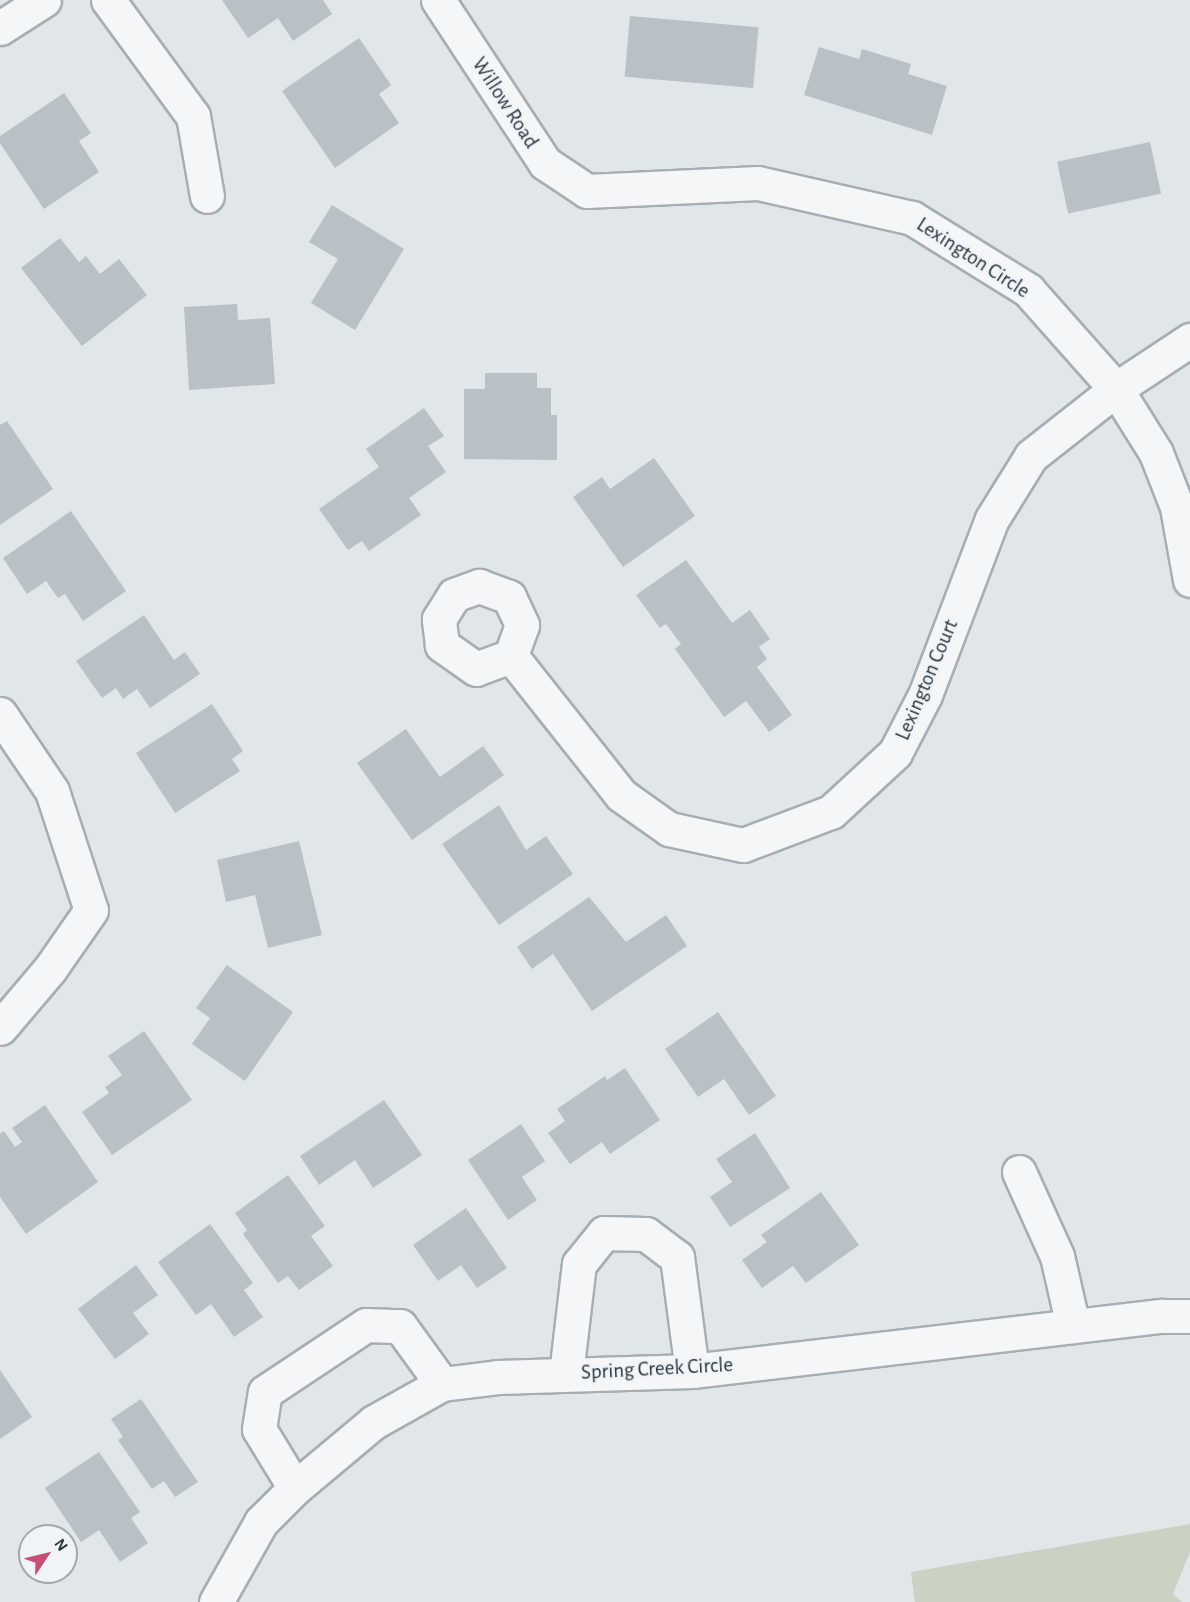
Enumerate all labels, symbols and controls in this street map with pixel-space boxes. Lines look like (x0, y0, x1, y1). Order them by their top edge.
street label: Willow Road (466, 53, 544, 153)
street label: Lexington Circle (912, 212, 1034, 304)
street label: Lexington Court (890, 616, 964, 744)
street label: Spring Creek Circle (580, 1352, 734, 1386)
north arrow (18, 1524, 78, 1584)
text: N (51, 1536, 71, 1554)

